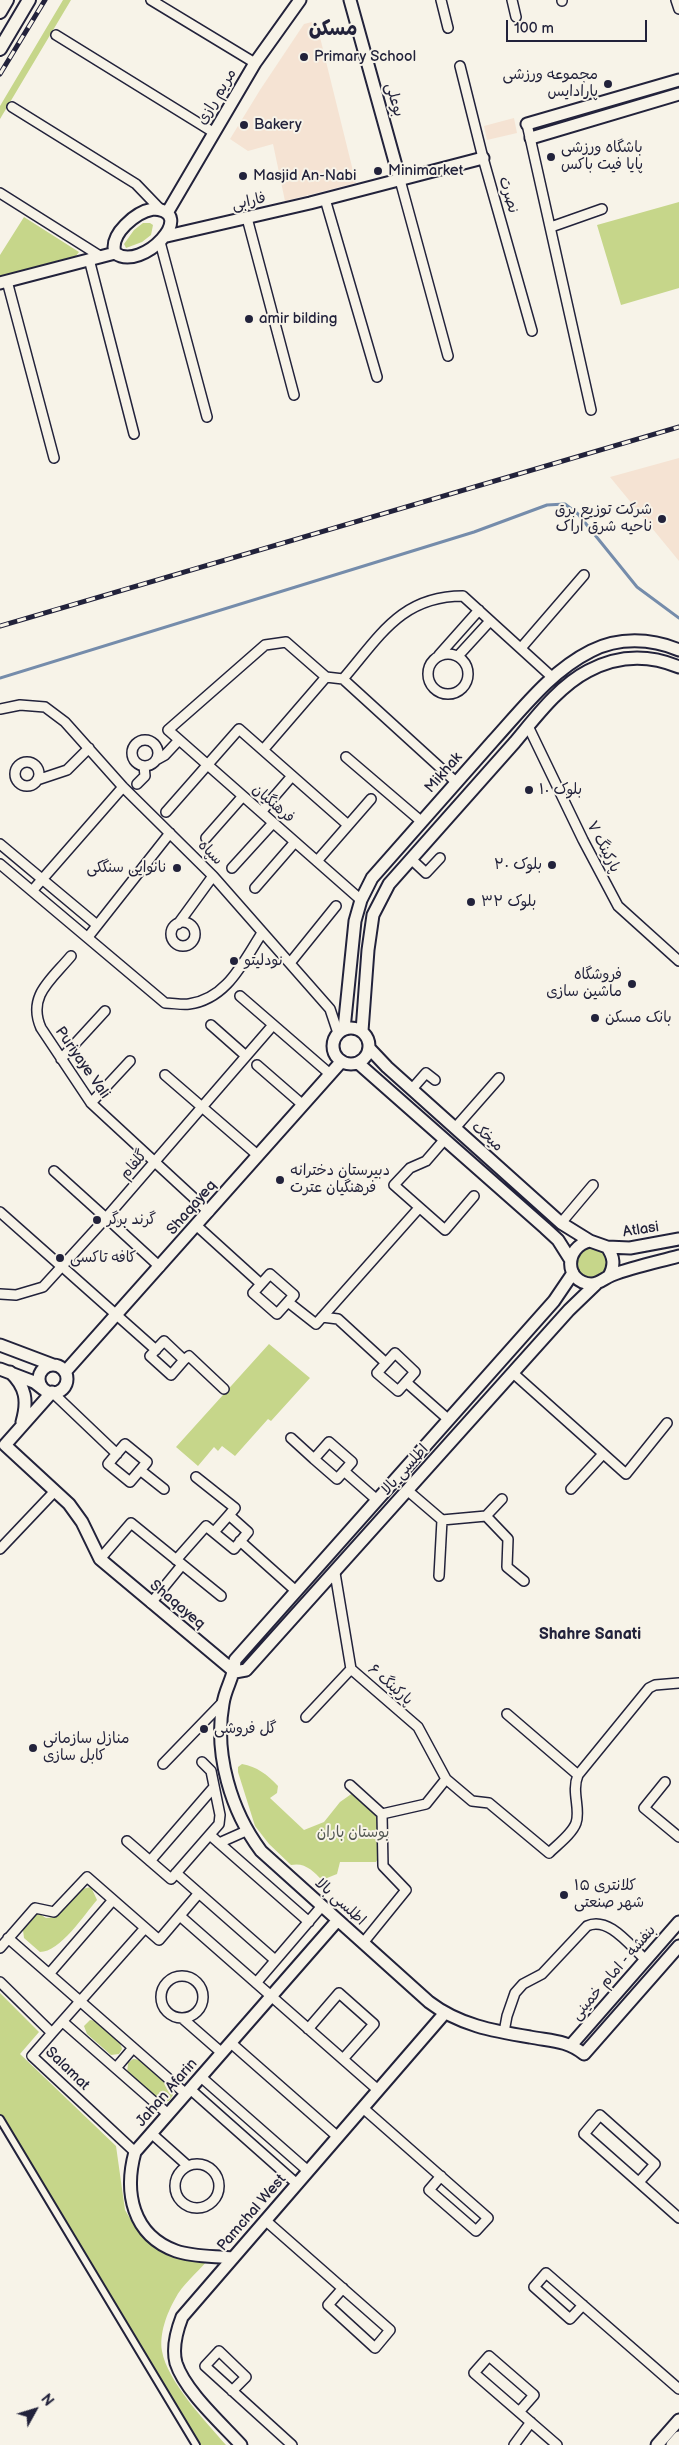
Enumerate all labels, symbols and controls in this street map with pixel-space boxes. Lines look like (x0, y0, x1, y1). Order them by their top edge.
scale bar (509, 10, 650, 42)
district label: مسکن (309, 18, 357, 42)
text: 100 m (514, 19, 554, 38)
place label: Primary School (314, 48, 416, 66)
marker: Primary School (298, 51, 310, 63)
street label: مریم رازی (193, 66, 241, 128)
place label: مجموعه ورزشی پارادایس (502, 66, 598, 101)
marker: مجموعه ورزشی پارادایس (602, 78, 614, 90)
street label: بوعلی (381, 81, 407, 119)
place label: Bakery (254, 116, 302, 134)
marker: Bakery (238, 119, 250, 131)
place label: باشگاه ورزشی پایا فیت باکس (561, 139, 643, 174)
marker: باشگاه ورزشی پایا فیت باکس (545, 151, 557, 163)
place label: Minimarket (388, 162, 463, 180)
marker: Minimarket (372, 165, 384, 177)
place label: Masjid An-Nabi (253, 167, 356, 185)
marker: Masjid An-Nabi (237, 170, 249, 182)
street label: نصرت (494, 175, 522, 215)
street label: فارابی (230, 189, 268, 215)
place label: amir bilding (259, 310, 337, 328)
marker: amir bilding (243, 313, 255, 325)
place label: شرکت توزیع برق ناحیه شرق اراک (555, 501, 652, 536)
marker: شرکت توزیع برق ناحیه شرق اراک (656, 513, 668, 525)
street label: Mikhak (421, 749, 467, 797)
street label: فرهنگیان (248, 781, 298, 827)
place label: بلوک ۱۰ (539, 781, 582, 799)
marker: بلوک ۱۰ (523, 784, 535, 796)
street label: پارکینگ ۷ (582, 818, 624, 876)
street label: سپاه (194, 837, 226, 869)
place label: بلوک ۲۰ (494, 856, 542, 874)
place label: نانوایی سنگکی (87, 859, 167, 877)
marker: بلوک ۲۰ (546, 859, 558, 871)
marker: نانوایی سنگکی (171, 862, 183, 874)
place label: بلوک ۳۲ (481, 893, 536, 911)
marker: بلوک ۳۲ (465, 896, 477, 908)
place label: نودلیتو (244, 952, 284, 970)
marker: نودلیتو (228, 955, 240, 967)
place label: فروشگاه ماشین سازی (546, 966, 622, 1001)
marker: فروشگاه ماشین سازی (626, 978, 638, 990)
place label: بانک مسکن (605, 1009, 672, 1027)
marker: بانک مسکن (589, 1012, 601, 1024)
street label: Puriyaye Vali (51, 1024, 113, 1102)
street label: میخک (467, 1118, 507, 1156)
street label: گلفام (116, 1147, 152, 1183)
place label: دبیرستان دخترانه فرهنگیان عترت (290, 1162, 390, 1197)
marker: دبیرستان دخترانه فرهنگیان عترت (274, 1174, 286, 1186)
street label: Shaqayeq (163, 1177, 221, 1239)
place label: گرند برگر (107, 1211, 156, 1229)
marker: گرند برگر (91, 1214, 103, 1226)
street label: Atlasi (622, 1218, 660, 1242)
place label: کافه تاکسی (70, 1249, 136, 1267)
marker: کافه تاکسی (54, 1252, 66, 1264)
street label: اطلسی بالا (377, 1441, 433, 1499)
street label: Shaqayeq (146, 1577, 208, 1633)
district label: Shahre Sanati (539, 1625, 641, 1645)
street label: پارکینگ ۶ (364, 1661, 416, 1709)
place label: گل فروشی (214, 1720, 277, 1738)
marker: گل فروشی (198, 1723, 210, 1735)
place label: منازل سازمانی کابل سازی (43, 1730, 129, 1765)
marker: منازل سازمانی کابل سازی (27, 1742, 39, 1754)
park label: بوستان باران (317, 1824, 389, 1842)
street label: اطلسی بالا (311, 1874, 369, 1930)
place label: کلانتری ۱۵ شهر صنعتی (574, 1877, 644, 1912)
marker: کلانتری ۱۵ شهر صنعتی (558, 1889, 570, 1901)
street label: بنفشه - امام خمینی (568, 1922, 660, 2024)
street label: Salamat (41, 2043, 93, 2095)
street label: Jahan Afarin (133, 2055, 201, 2131)
street label: Pamchal West (214, 2171, 290, 2255)
north arrow (10, 2385, 60, 2435)
text: N (37, 2391, 57, 2410)

